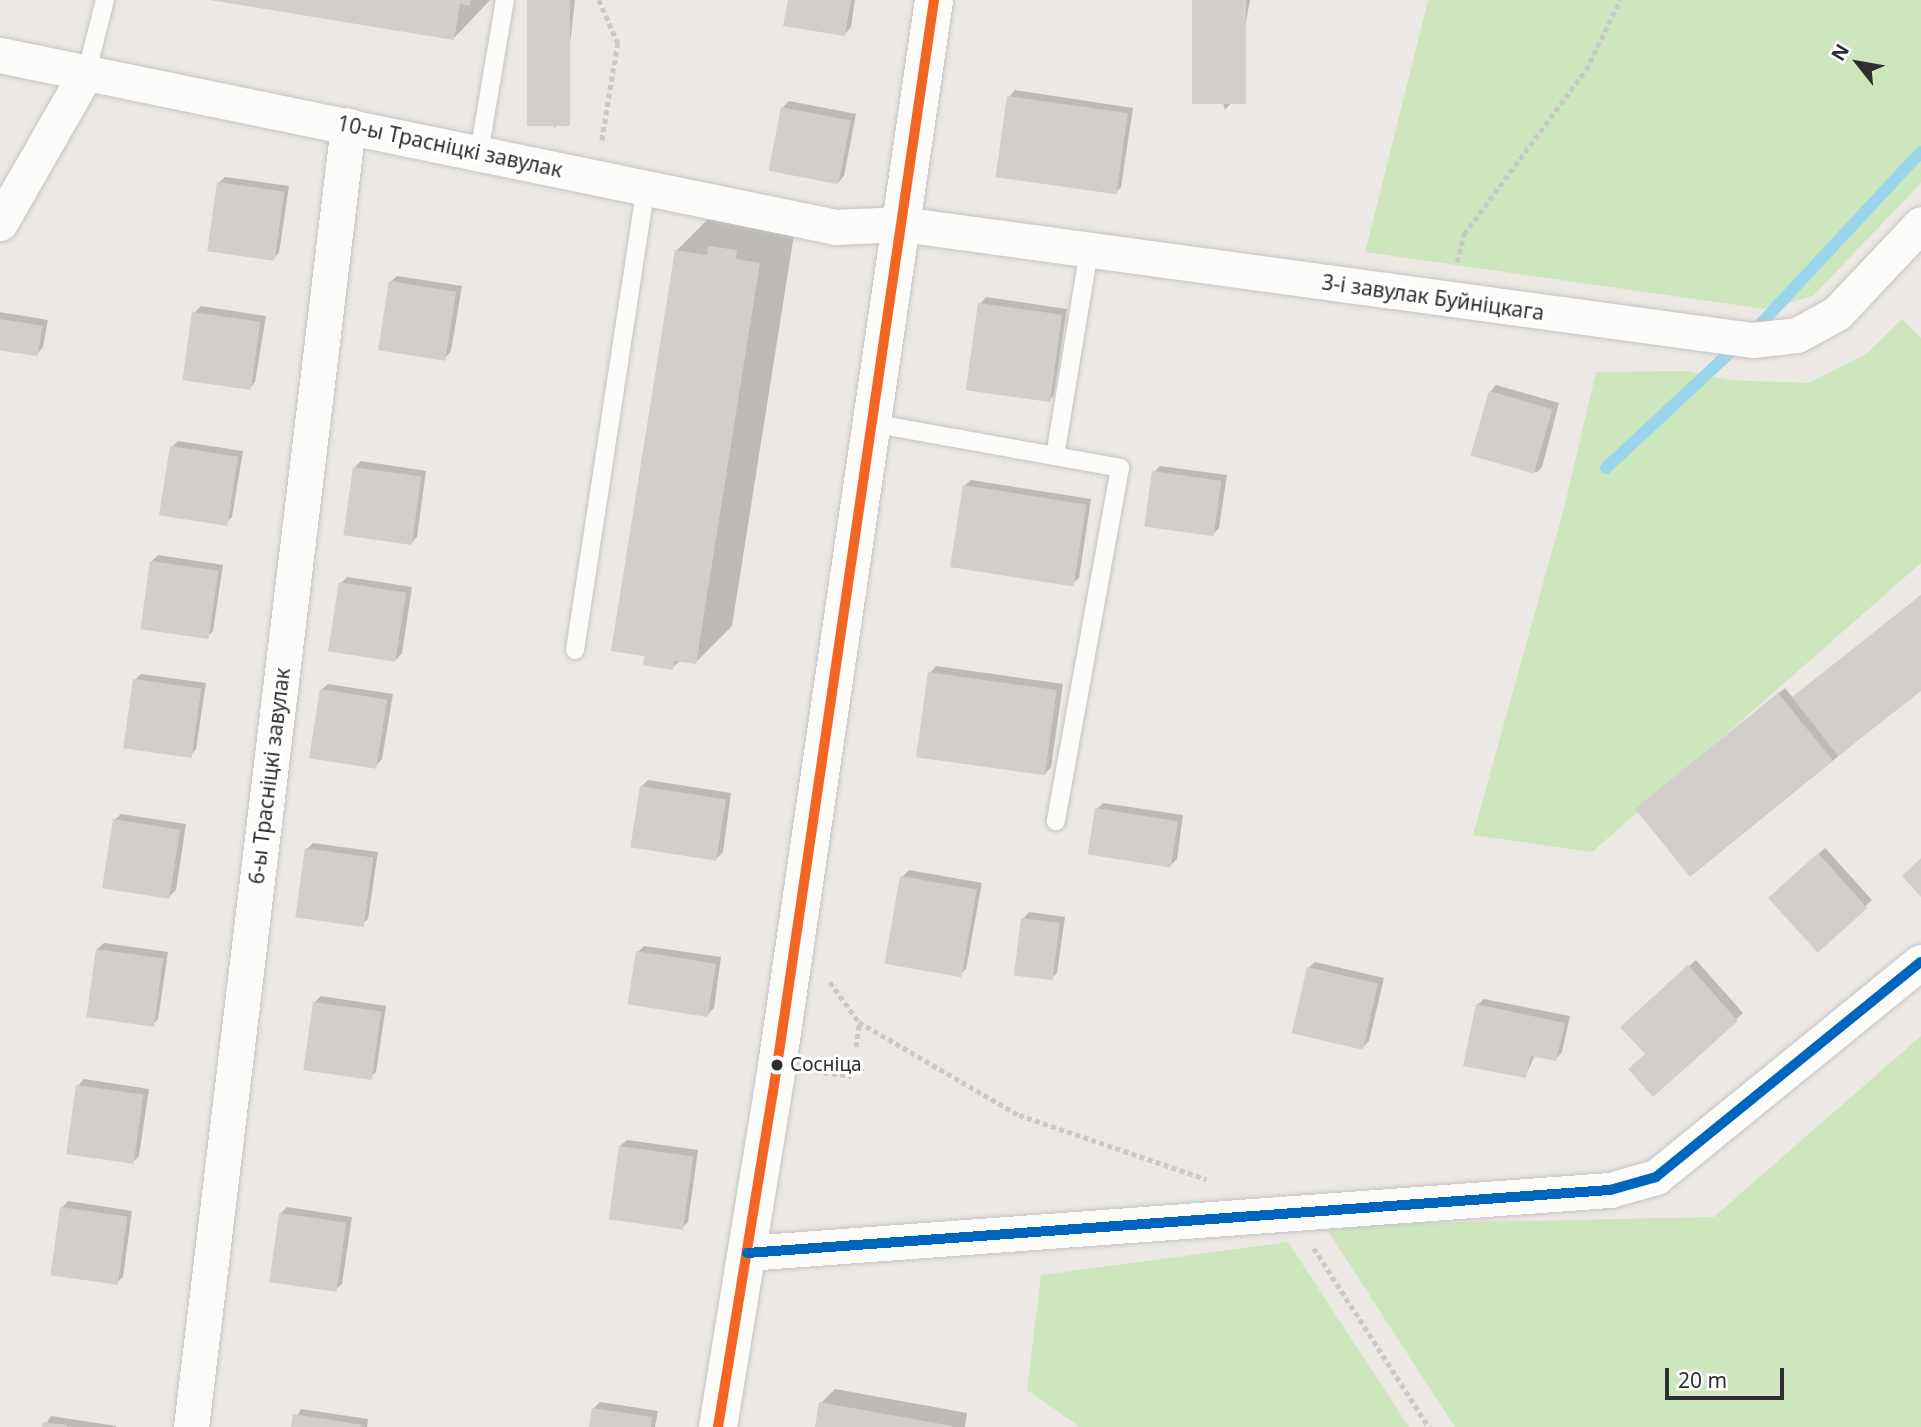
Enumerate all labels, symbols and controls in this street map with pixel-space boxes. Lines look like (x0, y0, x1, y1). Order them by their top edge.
north arrow (1823, 28, 1893, 98)
text: N (1825, 39, 1855, 66)
street label: 10-ы Трасніцкі завулак (335, 110, 565, 182)
street label: 3-і завулак Буйніцкага (1320, 269, 1546, 325)
street label: 6-ы Трасніцкі завулак (243, 666, 295, 886)
place label: Сосніца (790, 1054, 862, 1076)
marker: Сосніца (770, 1058, 784, 1072)
scale bar (1669, 1354, 1788, 1398)
text: 20 m (1678, 1366, 1727, 1394)

